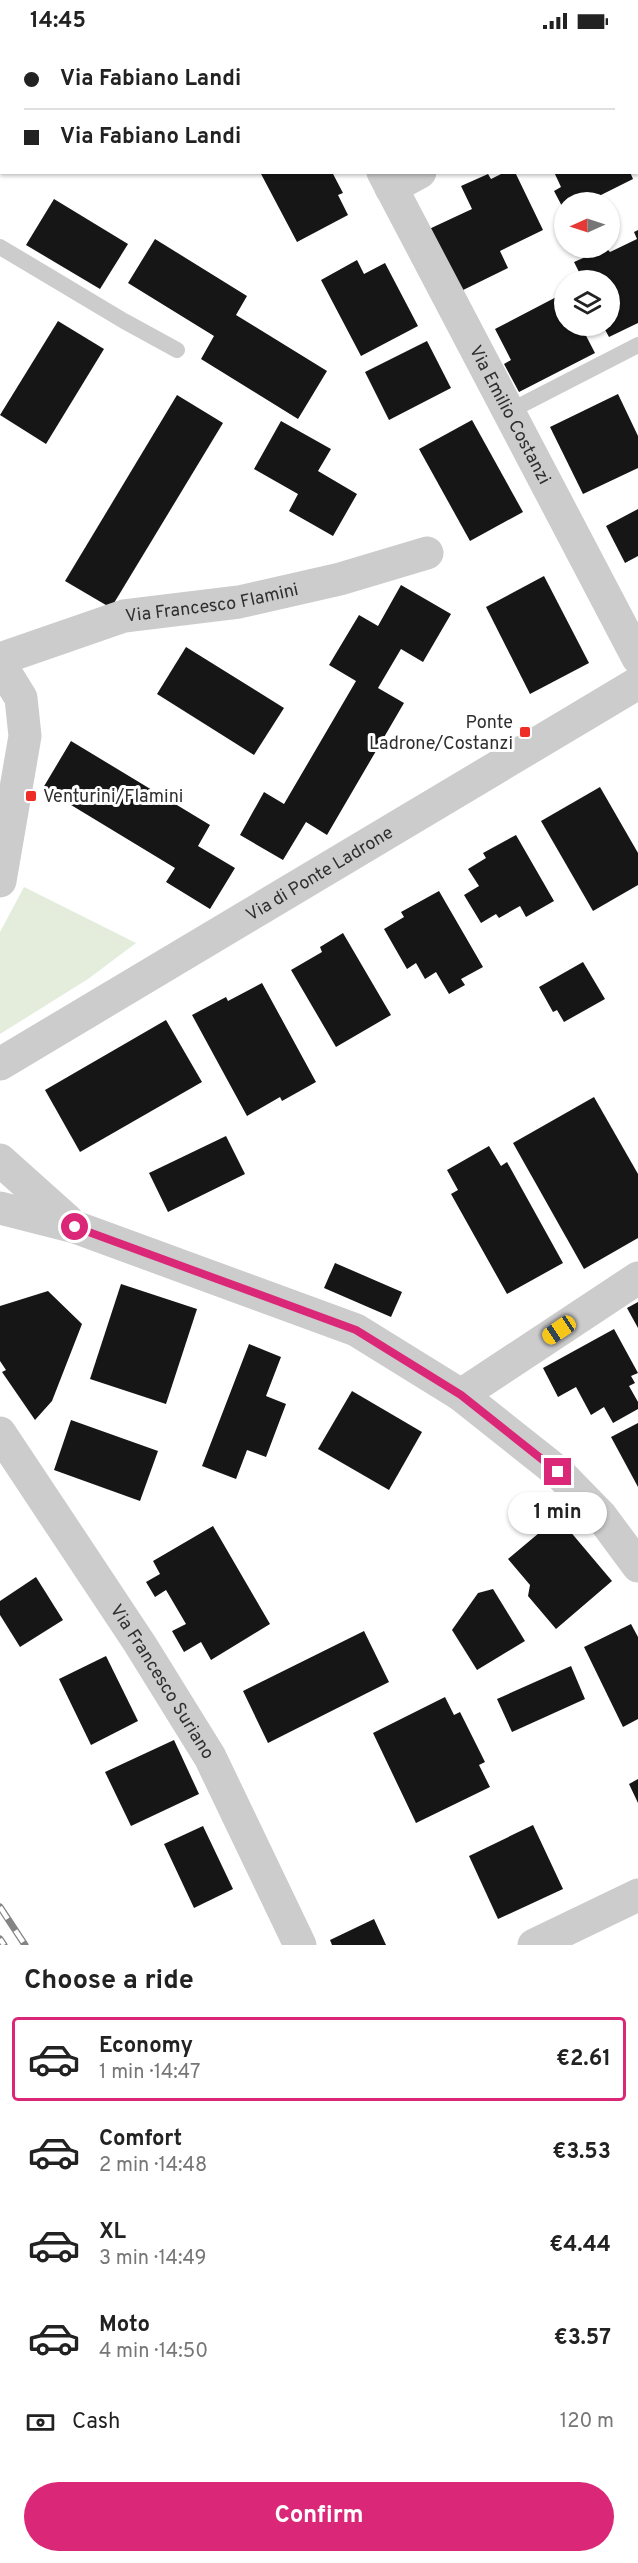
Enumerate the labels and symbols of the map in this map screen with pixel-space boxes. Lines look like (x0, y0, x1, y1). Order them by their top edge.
north arrow (554, 192, 620, 258)
street label: Via Emilio Costanzi (463, 342, 555, 489)
street label: Via Francesco Flamini (124, 579, 301, 629)
place label: Ponte Ladrone/Costanzi (369, 712, 513, 756)
marker: Ponte Ladrone/Costanzi (518, 725, 532, 739)
place label: Venturini/Flamini (43, 786, 183, 809)
marker: Venturini/Flamini (24, 789, 38, 803)
street label: Via di Ponte Ladrone (242, 822, 398, 927)
route start (61, 1213, 88, 1240)
car (539, 1312, 579, 1348)
route end (544, 1458, 571, 1485)
callout: 1 min (508, 1493, 608, 1535)
street label: Via Francesco Suriano (104, 1601, 219, 1764)

